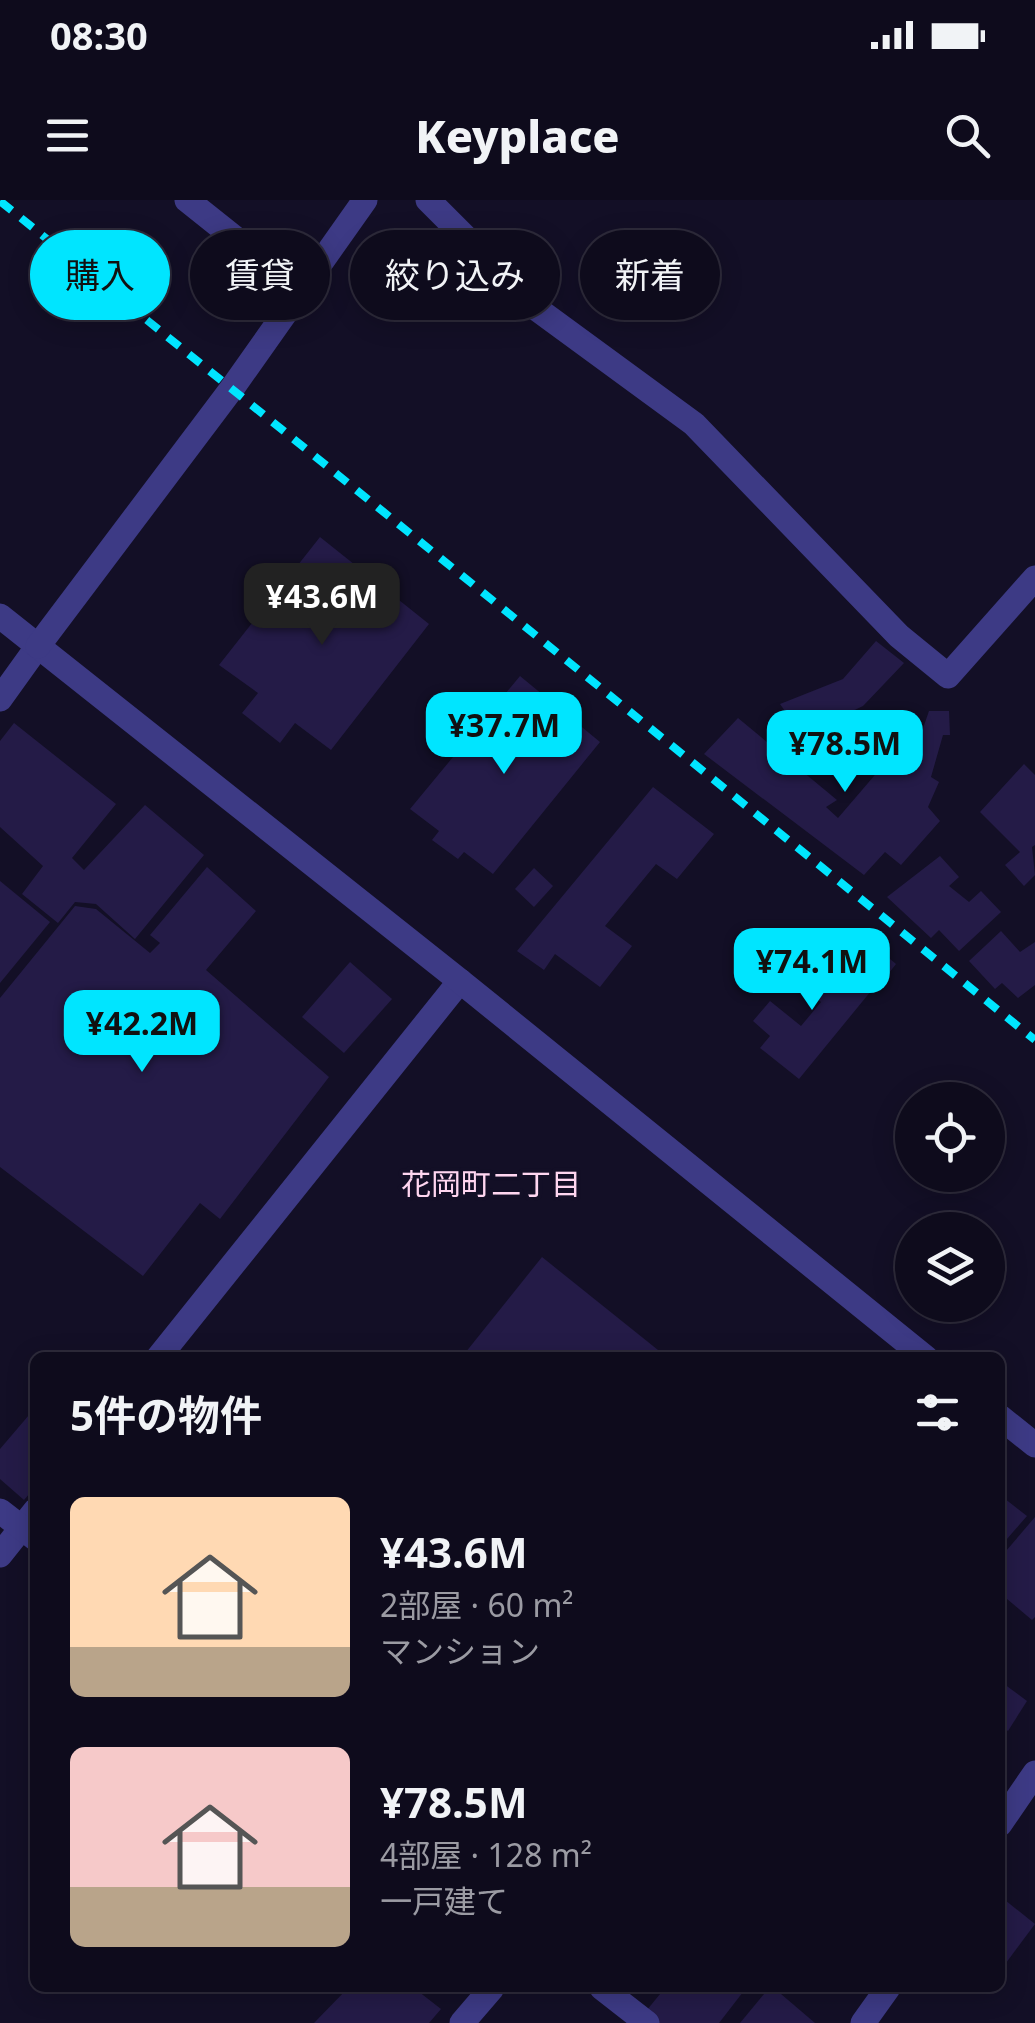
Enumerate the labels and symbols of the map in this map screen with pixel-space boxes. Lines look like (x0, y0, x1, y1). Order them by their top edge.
pin: ¥43.6M (241, 563, 403, 648)
pin: ¥37.7M (423, 692, 585, 777)
pin: ¥78.5M (764, 710, 926, 795)
pin: ¥74.1M (731, 928, 893, 1013)
pin: ¥42.2M (61, 990, 223, 1075)
district label: 花岡町二丁目 (401, 1163, 581, 1204)

